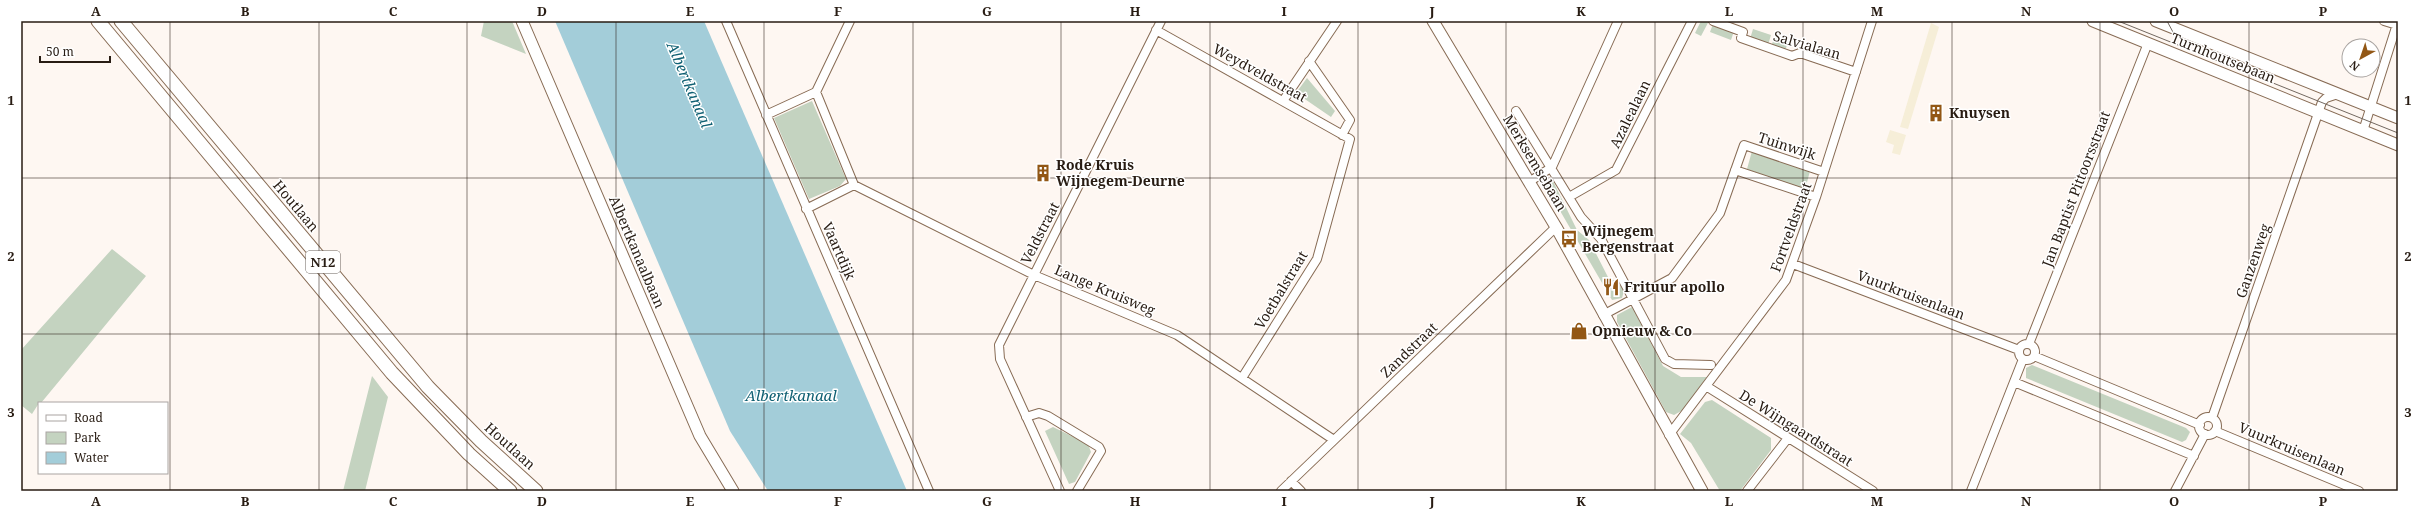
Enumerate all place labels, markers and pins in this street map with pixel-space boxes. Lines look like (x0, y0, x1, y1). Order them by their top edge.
building icon: Knuysen (1926, 103, 1946, 123)
place label: Knuysen (1949, 103, 2010, 122)
place label: Rode Kruis Wijnegem-Deurne (1056, 155, 1185, 190)
building icon: Rode Kruis Wijnegem-Deurne (1033, 163, 1053, 183)
place label: Wijnegem Bergenstraat (1582, 221, 1674, 256)
bus stop icon: Wijnegem Bergenstraat (1559, 229, 1579, 249)
restaurant icon: Frituur apollo (1601, 277, 1621, 297)
place label: Frituur apollo (1624, 277, 1725, 296)
shop icon: Opnieuw & Co (1569, 321, 1589, 341)
place label: Opnieuw & Co (1592, 321, 1692, 340)

